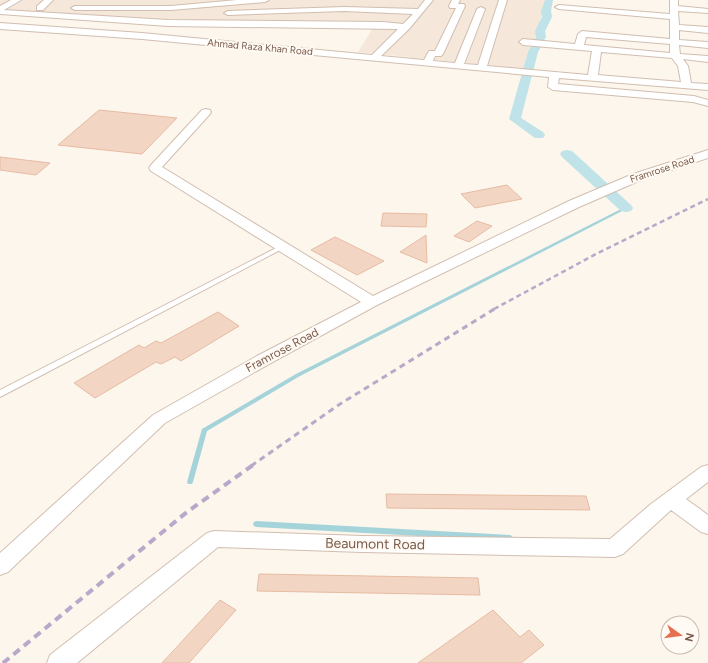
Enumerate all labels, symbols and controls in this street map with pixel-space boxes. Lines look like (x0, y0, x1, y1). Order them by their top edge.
street label: Ahmad Raza Khan Road (207, 36, 313, 58)
street label: Framrose Road (628, 152, 696, 186)
street label: Framrose Road (243, 325, 321, 375)
street label: Beaumont Road (325, 535, 425, 553)
north arrow (660, 615, 700, 655)
text: N (682, 632, 697, 643)

